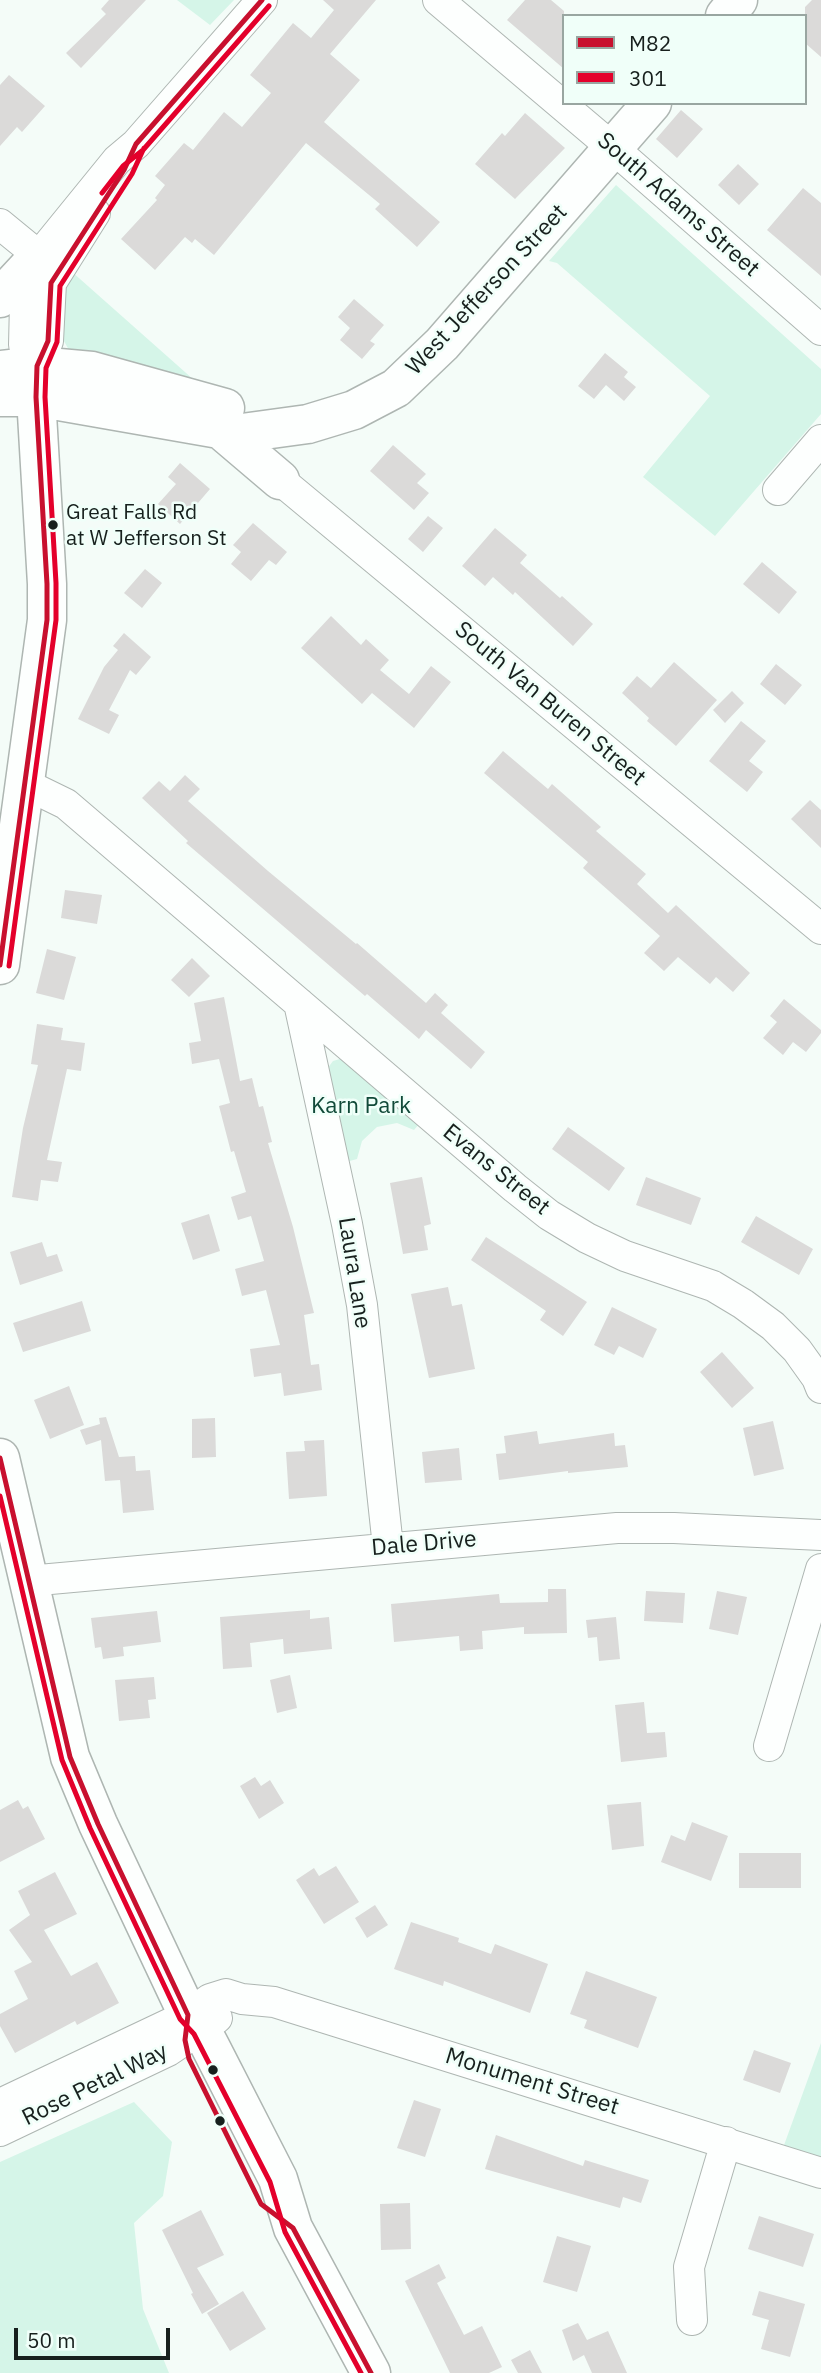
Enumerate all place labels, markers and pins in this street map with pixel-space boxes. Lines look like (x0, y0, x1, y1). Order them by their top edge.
place label: Great Falls Rd at W Jefferson St (66, 500, 227, 550)
marker: Great Falls Rd at W Jefferson St (46, 518, 60, 532)
unlabelled marker (206, 2063, 220, 2077)
unlabelled marker (213, 2114, 227, 2128)

